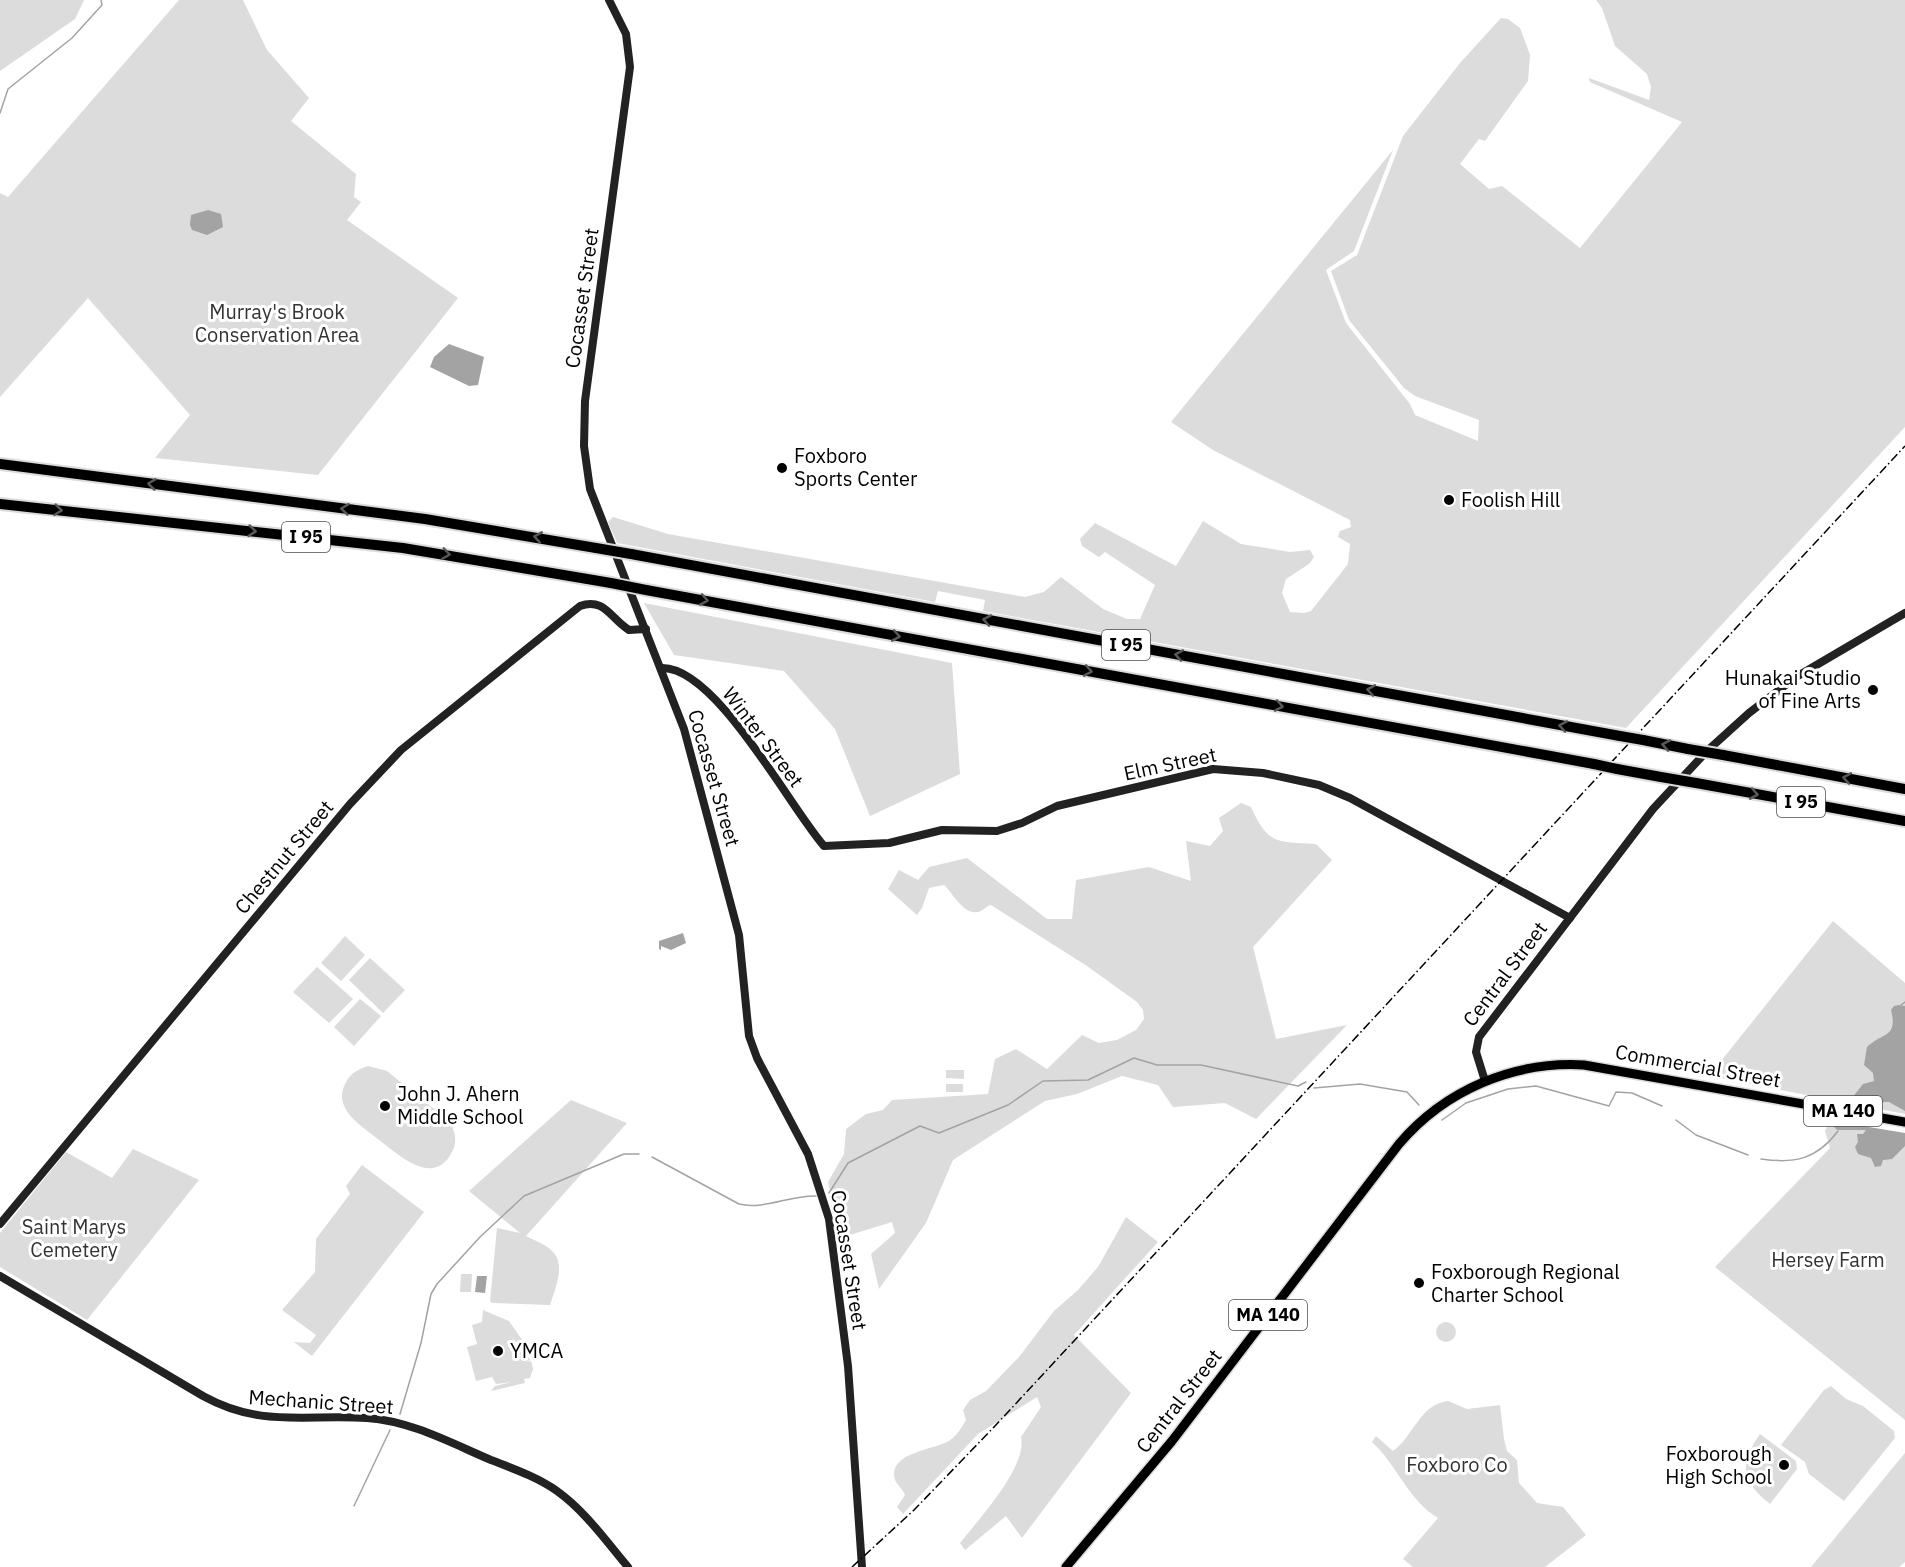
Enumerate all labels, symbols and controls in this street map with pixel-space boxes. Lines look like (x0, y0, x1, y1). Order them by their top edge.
street label: Cocasset Street (558, 226, 605, 370)
park label: Murray's Brook Conservation Area (195, 298, 360, 348)
place label: Foxboro Sports Center (794, 442, 917, 492)
marker: Foxboro Sports Center (775, 461, 789, 475)
one-way arrow (147, 478, 157, 490)
place label: Foolish Hill (1461, 486, 1560, 513)
marker: Foolish Hill (1442, 493, 1456, 507)
one-way arrow (54, 503, 63, 516)
one-way arrow (341, 503, 350, 515)
road number: I 95 (282, 522, 330, 552)
one-way arrow (247, 525, 257, 537)
one-way arrow (534, 531, 544, 544)
one-way arrow (441, 548, 450, 560)
one-way arrow (699, 593, 709, 606)
one-way arrow (983, 614, 993, 627)
one-way arrow (891, 629, 900, 641)
road number: I 95 (1102, 630, 1150, 660)
one-way arrow (1174, 649, 1184, 662)
one-way arrow (1082, 664, 1092, 677)
place label: Hunakai Studio of Fine Arts (1725, 664, 1861, 714)
street label: Winter Street (717, 681, 810, 792)
marker: Hunakai Studio of Fine Arts (1866, 683, 1880, 697)
one-way arrow (1366, 684, 1376, 697)
one-way arrow (1274, 699, 1284, 712)
street label: Cocasset Street (682, 706, 747, 850)
one-way arrow (1558, 720, 1568, 733)
one-way arrow (1661, 739, 1671, 752)
street label: Elm Street (1121, 741, 1219, 787)
one-way arrow (1843, 772, 1853, 785)
one-way arrow (1749, 787, 1759, 800)
road number: I 95 (1777, 787, 1825, 817)
street label: Chestnut Street (228, 794, 339, 919)
street label: Central Street (1456, 916, 1553, 1032)
street label: Commercial Street (1613, 1038, 1783, 1093)
place label: John J. Ahern Middle School (397, 1080, 523, 1130)
road number: MA 140 (1804, 1096, 1882, 1126)
marker: John J. Ahern Middle School (378, 1099, 392, 1113)
street label: Cocasset Street (825, 1188, 874, 1332)
park label: Saint Marys Cemetery (22, 1213, 126, 1263)
park label: Hersey Farm (1771, 1246, 1885, 1273)
place label: Foxborough Regional Charter School (1431, 1258, 1620, 1308)
marker: Foxborough Regional Charter School (1412, 1276, 1426, 1290)
road number: MA 140 (1229, 1300, 1307, 1330)
place label: YMCA (510, 1337, 564, 1364)
street label: Central Street (1130, 1343, 1228, 1458)
marker: YMCA (491, 1344, 505, 1358)
street label: Mechanic Street (248, 1383, 394, 1420)
place label: Foxborough High School (1665, 1440, 1772, 1490)
park label: Foxboro Co (1406, 1451, 1508, 1478)
marker: Foxborough High School (1777, 1458, 1791, 1472)

